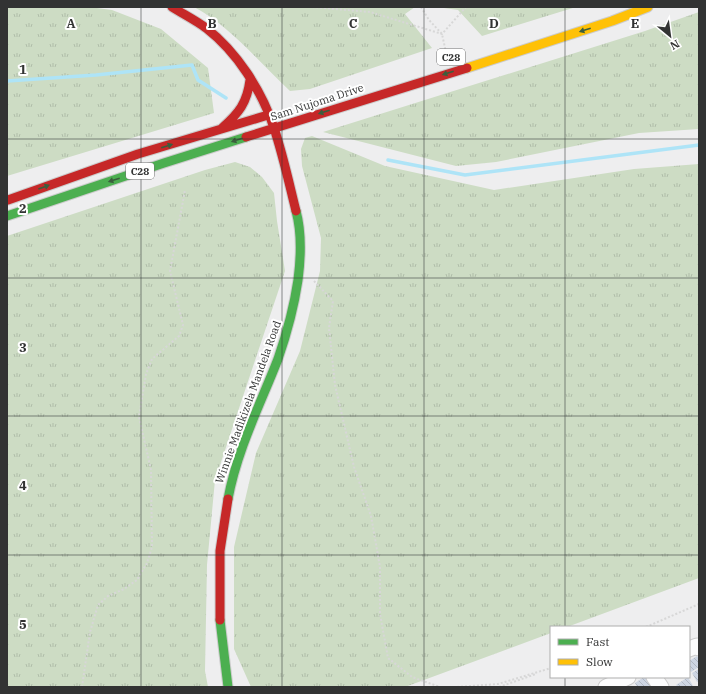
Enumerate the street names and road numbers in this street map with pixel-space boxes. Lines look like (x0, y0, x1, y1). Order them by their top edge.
road number: C28 (437, 49, 465, 65)
street label: Sam Nujoma Drive (269, 80, 365, 124)
road number: C28 (126, 163, 154, 179)
street label: Winnie Madikizela Mandela Road (212, 318, 284, 485)

